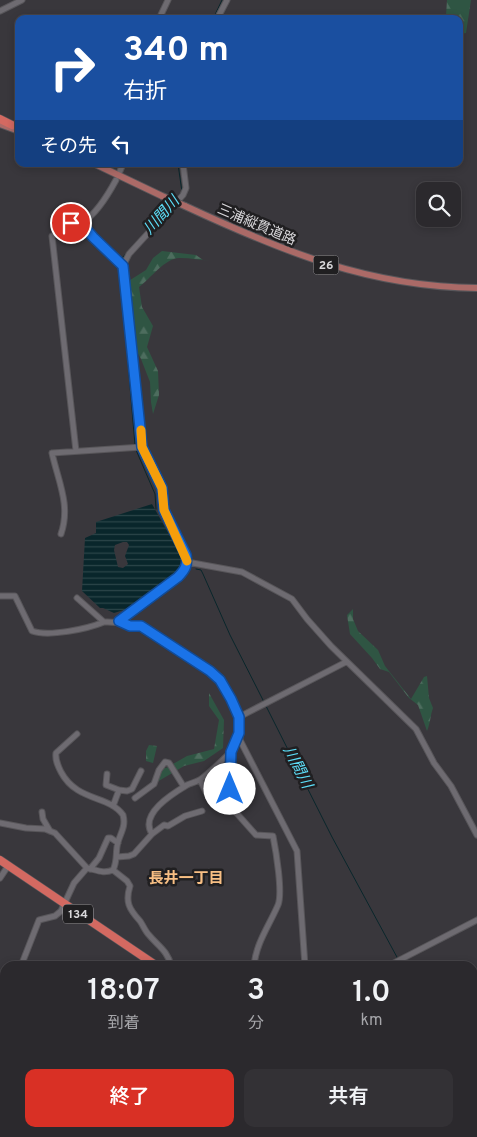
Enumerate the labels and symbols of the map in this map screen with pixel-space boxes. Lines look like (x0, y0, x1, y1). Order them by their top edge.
water label: 川間川 (140, 191, 186, 239)
street label: 三浦縦貫道路 (214, 201, 298, 250)
pin (50, 202, 92, 244)
road number: 26 (314, 256, 338, 274)
water label: 川間川 (278, 743, 316, 794)
position arrow (203, 762, 255, 814)
district label: 長井一丁目 (148, 869, 224, 889)
road number: 134 (63, 904, 93, 924)

